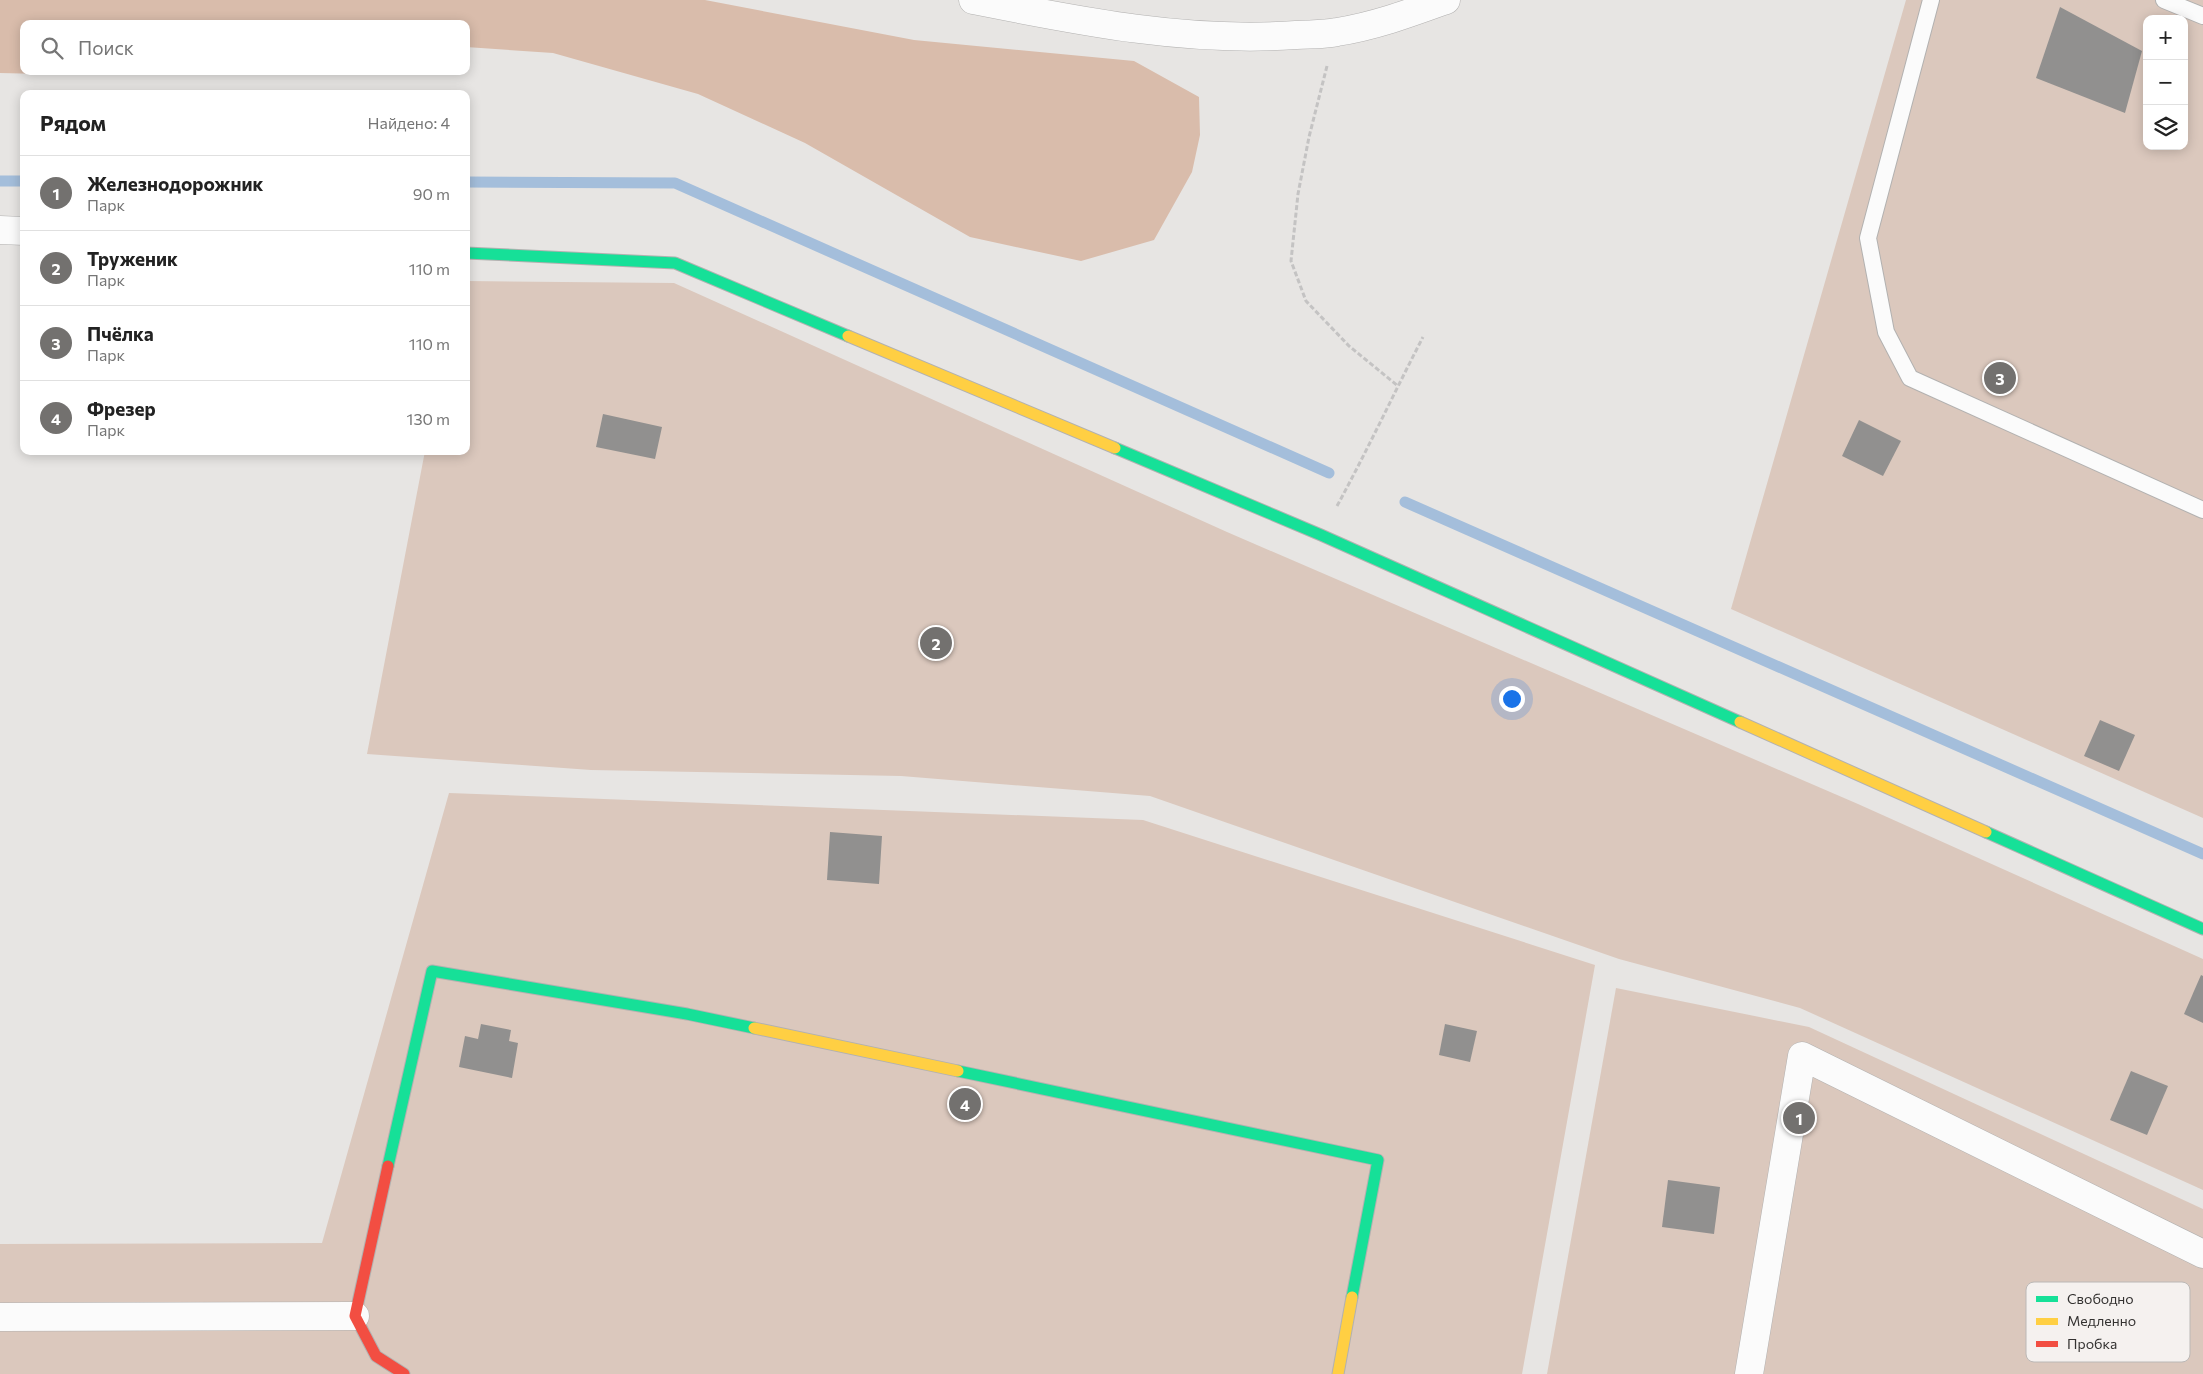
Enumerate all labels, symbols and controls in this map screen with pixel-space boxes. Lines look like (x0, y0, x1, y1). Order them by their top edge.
map controls (2143, 15, 2188, 150)
button: + (2143, 15, 2188, 60)
search box (20, 20, 470, 75)
icon: search (38, 34, 66, 62)
text: Поиск (78, 36, 134, 59)
button: − (2143, 60, 2188, 105)
button: layers (2143, 105, 2188, 150)
text: Рядом (40, 110, 106, 135)
text: Найдено: 4 (368, 113, 450, 132)
text: Железнодорожник (87, 172, 263, 195)
text: 1 (52, 184, 60, 203)
text: 90 m (413, 184, 450, 203)
text: Парк (87, 195, 125, 214)
text: Труженик (87, 247, 178, 270)
text: 2 (51, 259, 61, 278)
text: 110 m (409, 259, 450, 278)
text: Парк (87, 270, 125, 289)
text: Пчёлка (87, 322, 154, 345)
text: 3 (51, 334, 61, 353)
text: 110 m (409, 334, 450, 353)
text: Парк (87, 345, 125, 364)
pin: 3 (1984, 359, 2016, 397)
text: Фрезер (87, 397, 156, 420)
text: 4 (51, 409, 61, 428)
text: 130 m (407, 409, 450, 428)
text: Парк (87, 420, 125, 439)
pin: 2 (920, 624, 952, 662)
your location (1499, 686, 1525, 712)
pin: 4 (949, 1085, 981, 1123)
pin: 1 (1783, 1099, 1815, 1137)
legend (2026, 1282, 2190, 1362)
text: Свободно (2067, 1290, 2134, 1307)
text: Медленно (2067, 1312, 2136, 1329)
text: Пробка (2067, 1335, 2117, 1352)

